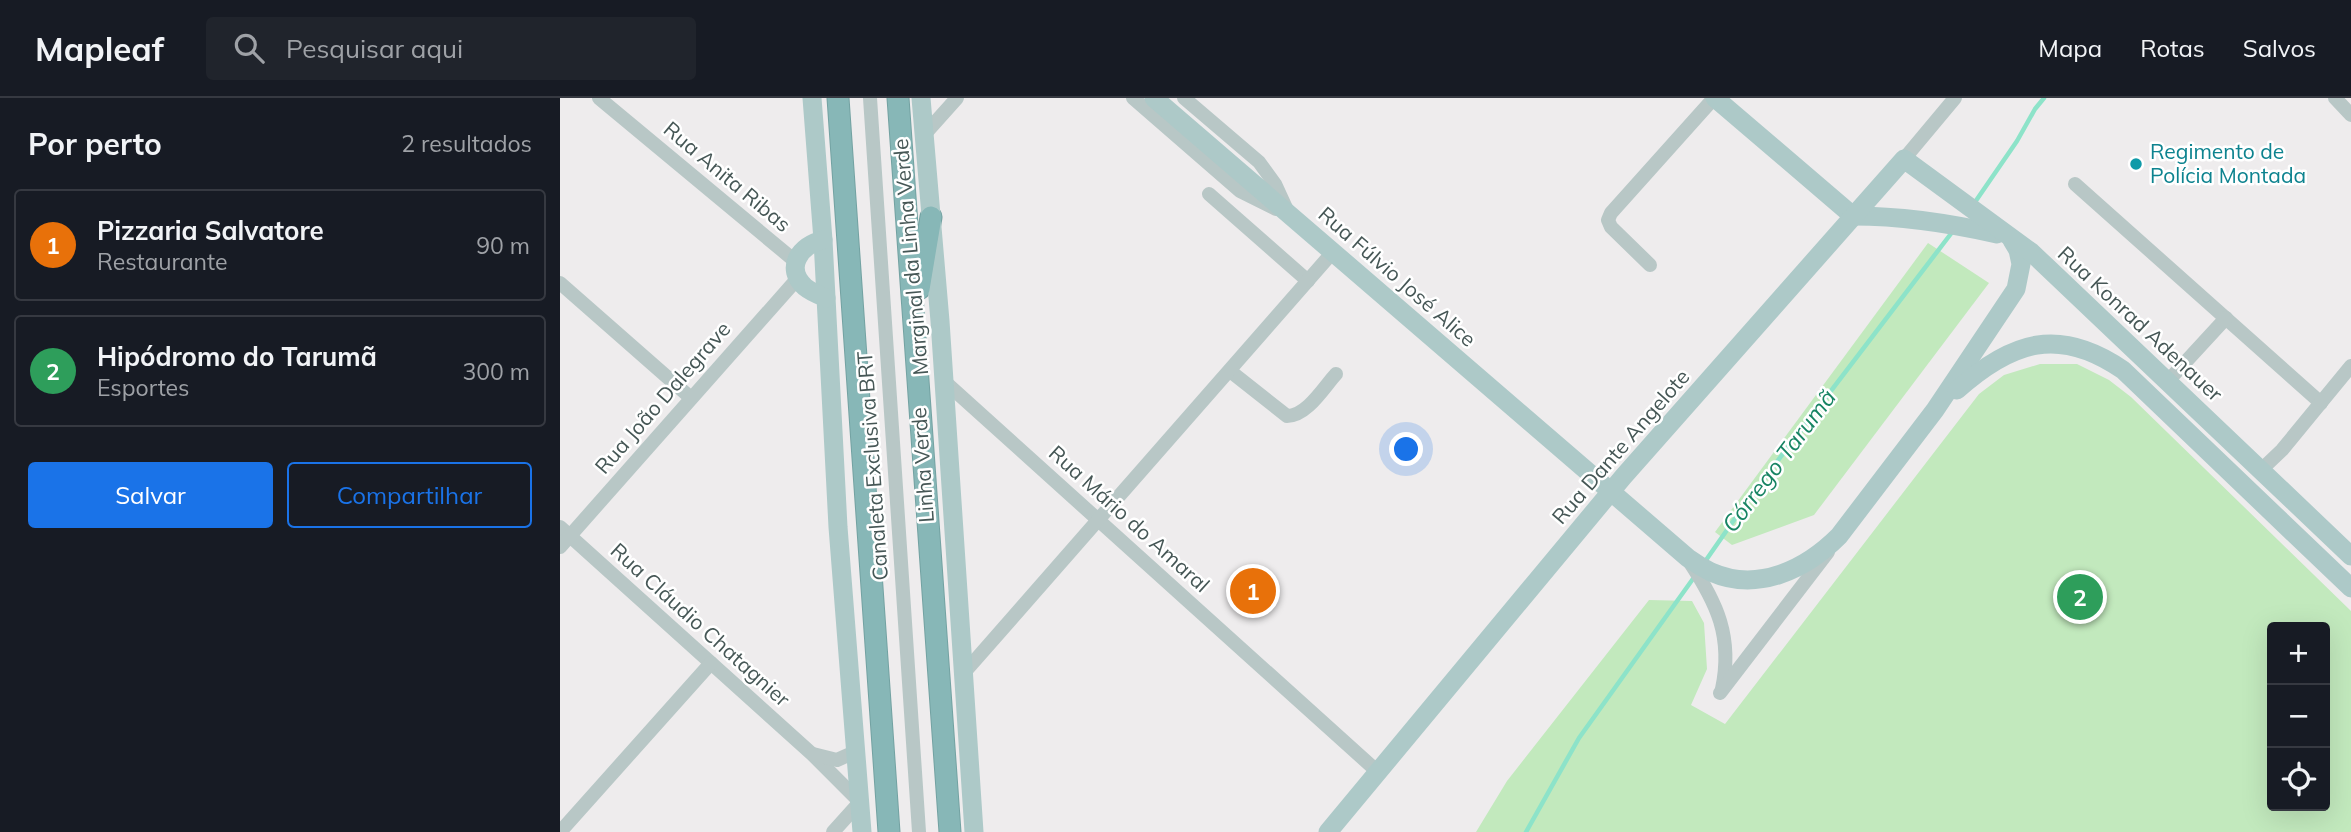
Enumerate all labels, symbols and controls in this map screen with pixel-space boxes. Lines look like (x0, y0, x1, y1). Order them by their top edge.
search box (206, 17, 696, 80)
text: Mapleaf (35, 28, 164, 69)
icon: search (230, 29, 268, 67)
text: Pesquisar aqui (286, 32, 463, 65)
text: Mapa (2038, 33, 2102, 63)
text: Rotas (2140, 33, 2205, 63)
text: Salvos (2243, 33, 2316, 63)
street label: Rua Anita Ribas (659, 115, 797, 237)
text: Por perto (28, 125, 162, 163)
text: 2 resultados (401, 129, 532, 158)
street label: Marginal da Linha Verde (887, 138, 933, 376)
place label: Regimento de Polícia Montada (2150, 138, 2306, 188)
marker: Regimento de Polícia Montada (2128, 156, 2144, 172)
street label: Rua Fúlvio José Alice (1314, 201, 1482, 352)
text: Pizzaria Salvatore (97, 214, 324, 247)
text: 1 (46, 231, 60, 260)
text: 90 m (476, 231, 530, 260)
street label: Rua Konrad Adenauer (2053, 240, 2229, 407)
text: Restaurante (97, 247, 228, 276)
street label: Rua João Dalegrave (589, 316, 736, 479)
text: Hipódromo do Tarumã (97, 340, 377, 373)
street label: Canaleta Exclusiva BRT (851, 350, 893, 582)
text: 2 (46, 357, 60, 386)
text: 300 m (462, 357, 530, 386)
street label: Rua Dante Angelote (1546, 364, 1695, 529)
text: Esportes (97, 373, 190, 402)
water label: Córrego Tarumã (1715, 383, 1842, 538)
street label: Linha Verde (905, 407, 939, 524)
your location (1389, 432, 1423, 466)
street label: Rua Mário do Amaral (1044, 439, 1215, 597)
button: Salvar (28, 462, 273, 528)
button: Compartilhar (287, 462, 532, 528)
street label: Rua Cláudio Chatagnier (606, 537, 796, 712)
pin: 1 (1230, 565, 1276, 617)
pin: 2 (2057, 571, 2103, 623)
map controls (2267, 622, 2330, 811)
button: + (2267, 622, 2330, 685)
button: − (2267, 685, 2330, 748)
button: locate (2267, 748, 2330, 811)

